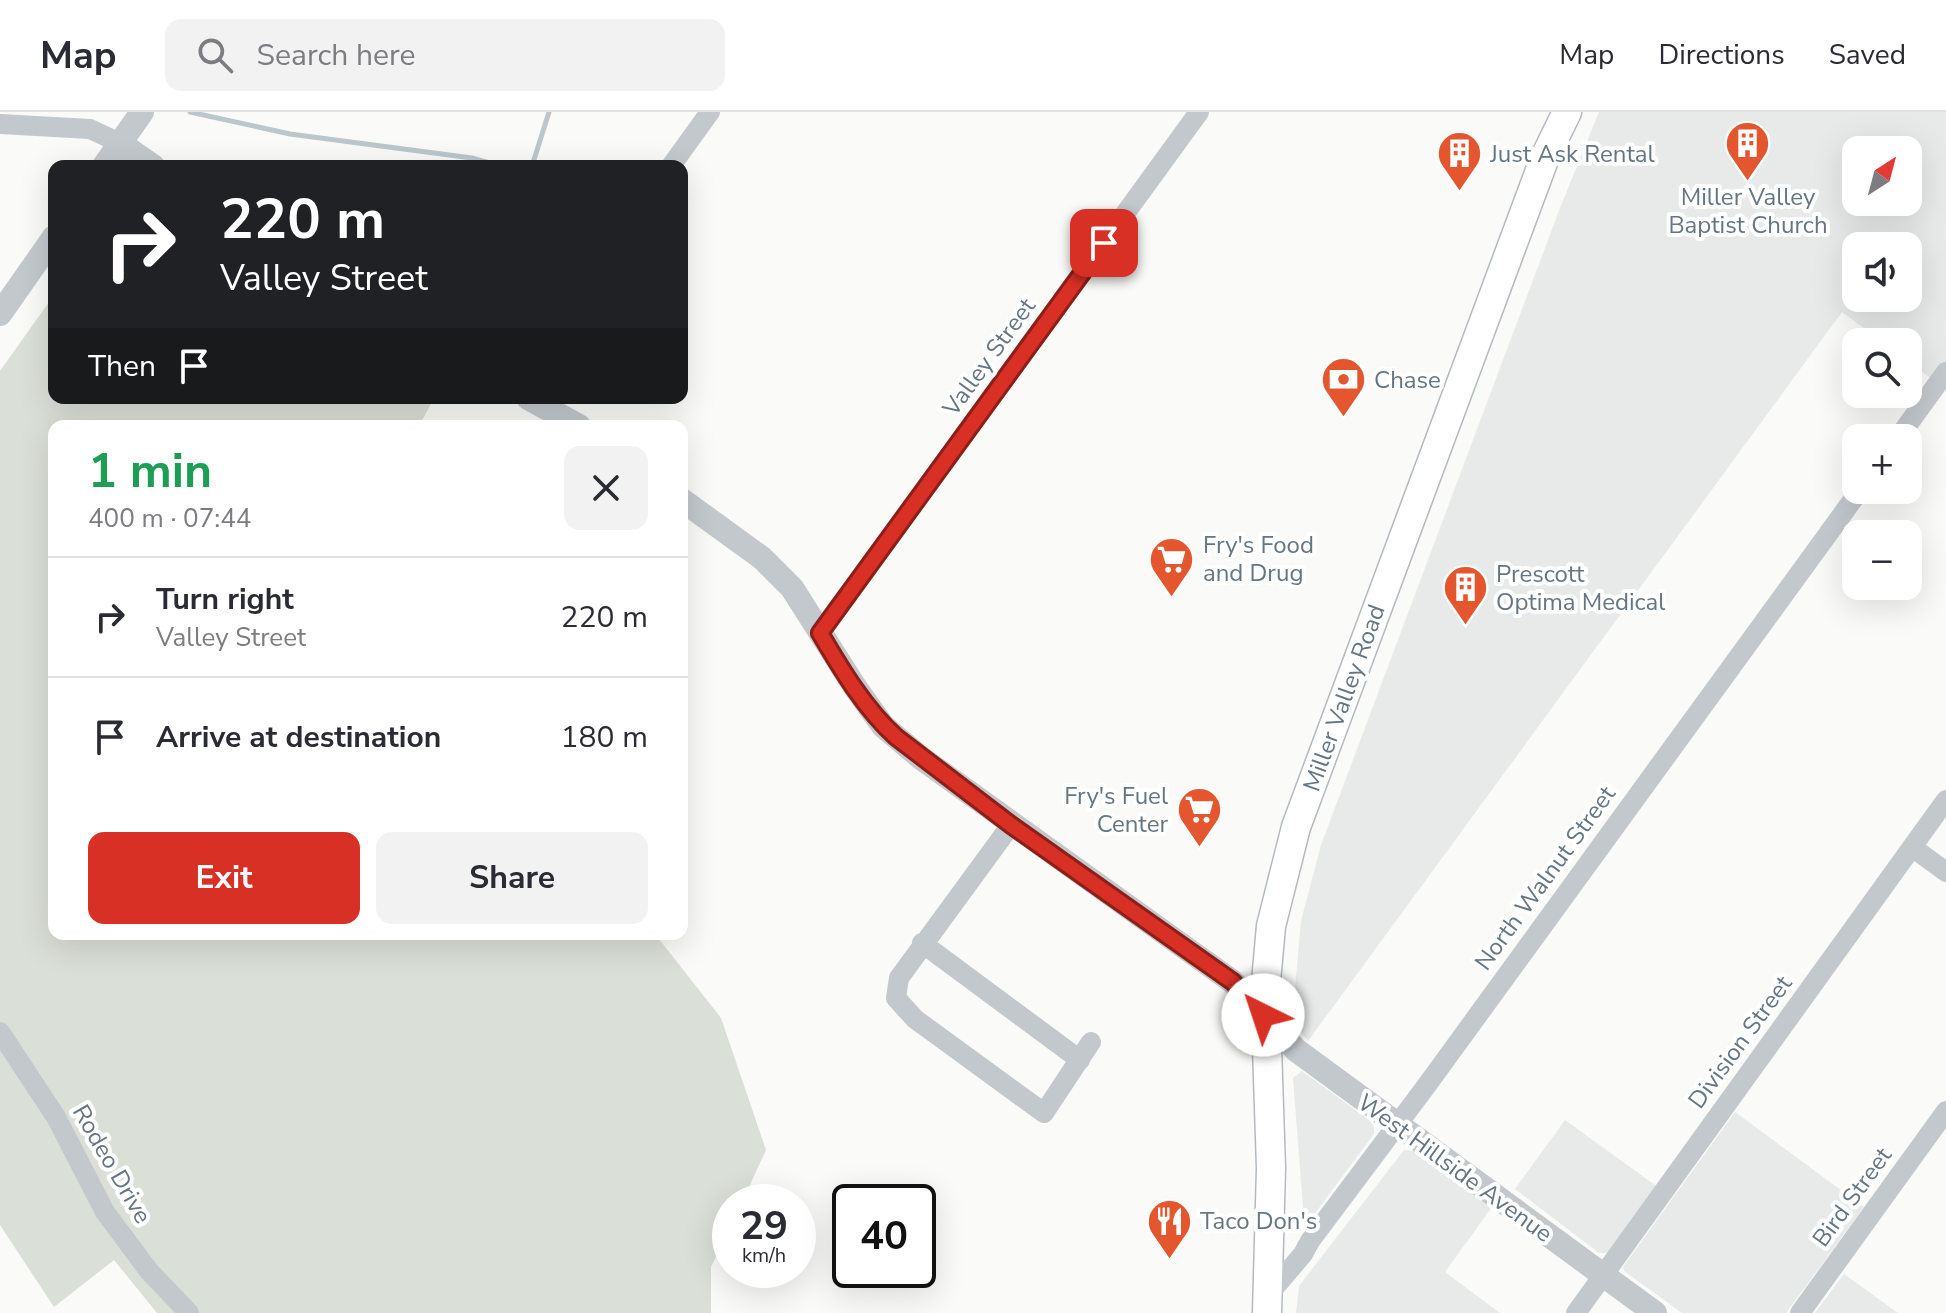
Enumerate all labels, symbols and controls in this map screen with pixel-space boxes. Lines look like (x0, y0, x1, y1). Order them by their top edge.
search box (165, 19, 725, 91)
text: Map (40, 30, 117, 81)
icon: search (193, 33, 237, 77)
text: Search here (257, 35, 416, 76)
text: Map (1559, 36, 1614, 74)
text: Directions (1658, 36, 1785, 74)
text: Saved (1829, 36, 1906, 74)
building icon: Miller Valley Baptist Church (1724, 119, 1772, 182)
building icon: Just Ask Rental (1435, 130, 1483, 193)
north arrow (1842, 136, 1922, 216)
map controls (1842, 136, 1922, 600)
place label: Just Ask Rental (1489, 138, 1655, 170)
text: 220 m (220, 181, 385, 258)
place label: Miller Valley Baptist Church (1668, 181, 1828, 241)
icon: right (88, 192, 192, 296)
pin (1070, 209, 1138, 277)
icon: arrive (1082, 221, 1126, 265)
button: sound (1842, 232, 1922, 312)
text: Valley Street (220, 254, 428, 303)
street label: Valley Street (935, 291, 1043, 423)
button: search (1842, 328, 1922, 408)
icon: arrive (172, 344, 216, 388)
text: Then (88, 346, 156, 387)
bank icon: Chase (1319, 356, 1367, 419)
place label: Chase (1374, 364, 1441, 396)
button: + (1842, 424, 1922, 504)
text: 1 min (88, 438, 212, 504)
button: close (564, 446, 648, 530)
text: 400 m · 07:44 (88, 501, 251, 536)
button: − (1842, 520, 1922, 600)
place label: Fry's Food and Drug (1203, 529, 1314, 589)
supermarket icon: Fry's Food and Drug (1148, 535, 1196, 598)
place label: Prescott Optima Medical (1496, 558, 1665, 618)
building icon: Prescott Optima Medical (1441, 564, 1489, 627)
text: Turn right (156, 579, 294, 620)
icon: right (88, 595, 132, 639)
text: 220 m (561, 597, 648, 638)
street label: Miller Valley Road (1295, 600, 1393, 796)
text: Valley Street (156, 620, 306, 655)
icon: arrive (88, 715, 132, 759)
text: Arrive at destination (156, 717, 441, 758)
text: 180 m (561, 717, 648, 758)
street label: North Walnut Street (1467, 779, 1623, 977)
place label: Fry's Fuel Center (1064, 780, 1168, 840)
supermarket icon: Fry's Fuel Center (1175, 786, 1223, 849)
button: Exit (88, 832, 360, 924)
button: Share (376, 832, 648, 924)
street label: Division Street (1681, 969, 1799, 1115)
position arrow (1221, 973, 1305, 1057)
street label: West Hillside Avenue (1351, 1086, 1559, 1250)
street label: Rodeo Drive (65, 1099, 159, 1229)
street label: Bird Street (1805, 1140, 1899, 1253)
speed limit sign: 40 (832, 1184, 936, 1288)
restaurant icon: Taco Don's (1145, 1197, 1193, 1260)
text: 29 (740, 1199, 788, 1253)
place label: Taco Don's (1200, 1205, 1317, 1237)
text: km/h (742, 1242, 786, 1269)

